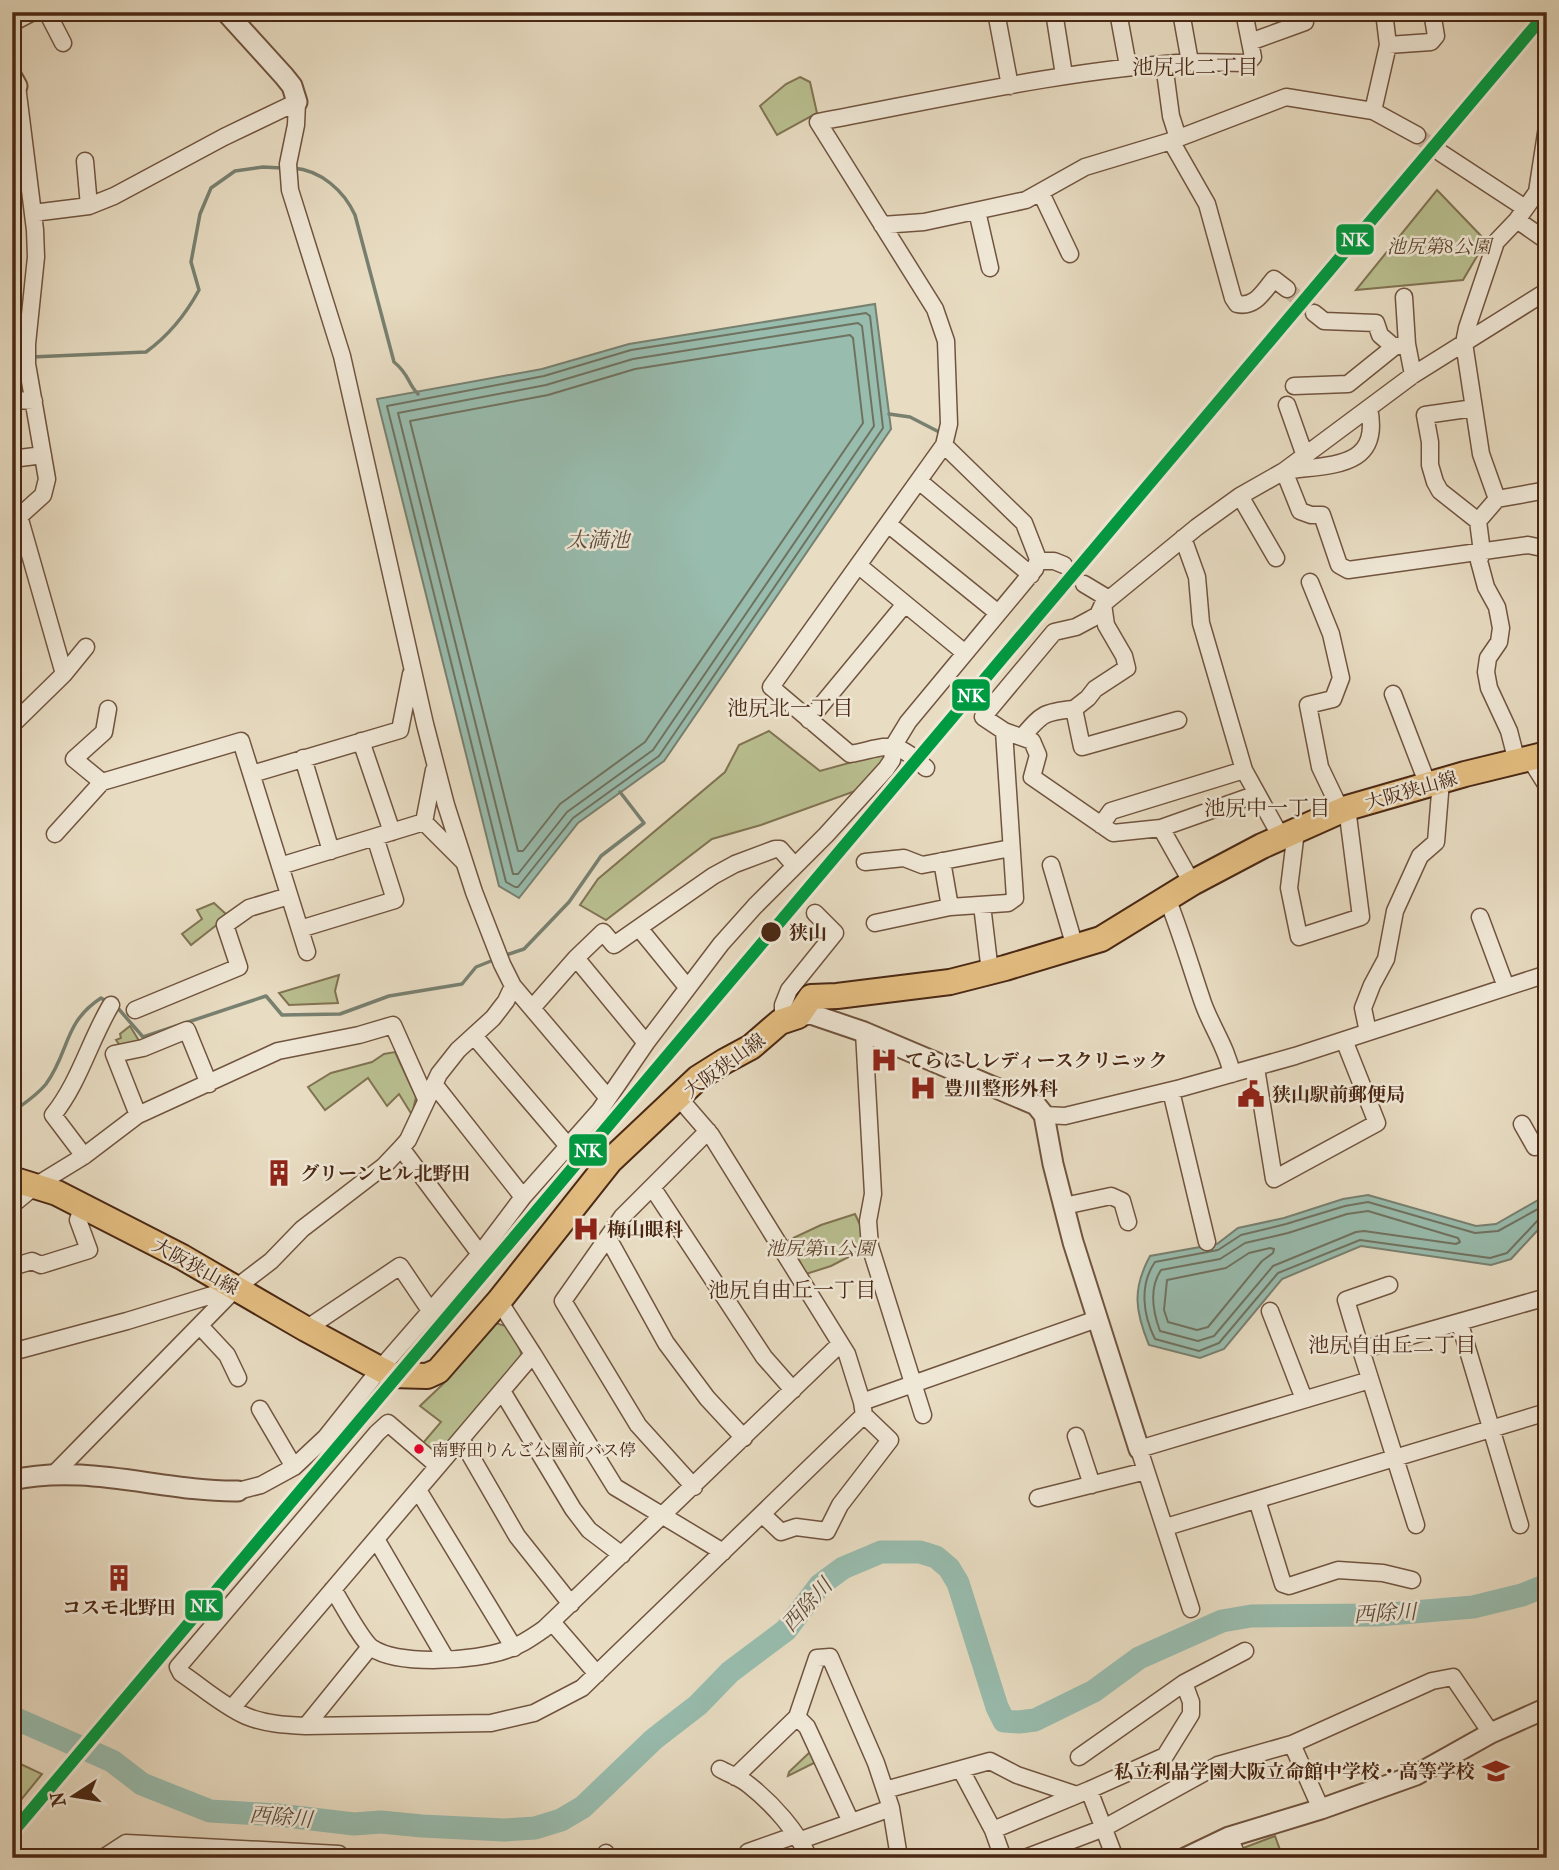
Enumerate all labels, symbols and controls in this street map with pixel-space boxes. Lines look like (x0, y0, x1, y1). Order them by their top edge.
district label: 池尻北二丁目 (1132, 55, 1258, 79)
line badge: NK (1335, 223, 1375, 256)
text: NK (1341, 229, 1370, 251)
park label: 池尻第8公園 (1387, 236, 1494, 258)
water label: 太満池 (567, 528, 631, 552)
line badge: NK (951, 678, 991, 712)
text: NK (957, 685, 986, 707)
district label: 池尻北一丁目 (727, 696, 853, 720)
street label: 大阪狭山線 (1363, 767, 1460, 815)
district label: 池尻中一丁目 (1204, 796, 1330, 820)
marker: 狭山 (759, 920, 783, 944)
place label: 狭山 (789, 922, 827, 944)
street label: 大阪狭山線 (680, 1029, 769, 1103)
hospital icon: てらにしレディースクリニック (869, 1045, 899, 1075)
place label: てらにしレディースクリニック (905, 1050, 1167, 1072)
hospital icon: 豊川整形外科 (908, 1073, 938, 1103)
place label: 豊川整形外科 (944, 1078, 1058, 1100)
public building icon: 狭山駅前郵便局 (1236, 1079, 1266, 1109)
place label: 狭山駅前郵便局 (1272, 1084, 1405, 1106)
line badge: NK (568, 1133, 608, 1167)
text: NK (574, 1140, 603, 1162)
building icon: グリーンヒル北野田 (264, 1158, 294, 1188)
place label: グリーンヒル北野田 (300, 1163, 471, 1185)
hospital icon: 梅山眼科 (571, 1214, 601, 1244)
place label: 梅山眼科 (607, 1219, 683, 1241)
street label: 大阪狭山線 (149, 1234, 242, 1300)
park label: 池尻第11公園 (766, 1238, 877, 1260)
district label: 池尻自由丘一丁目 (708, 1278, 876, 1302)
district label: 池尻自由丘二丁目 (1308, 1333, 1476, 1357)
place label: 南野田りんご公園前バス停 (432, 1440, 636, 1460)
marker: 南野田りんご公園前バス停 (412, 1442, 426, 1456)
building icon: コスモ北野田 (104, 1563, 134, 1593)
water label: 西除川 (777, 1572, 838, 1636)
line badge: NK (184, 1589, 224, 1622)
text: NK (190, 1595, 219, 1617)
place label: コスモ北野田 (62, 1597, 176, 1619)
water label: 西除川 (1353, 1599, 1419, 1627)
school or university icon: 私立利晶学園大阪立命館中学校・高等学校 (1481, 1756, 1511, 1786)
place label: 私立利晶学園大阪立命館中学校・高等学校 (1114, 1761, 1475, 1783)
north arrow (38, 1762, 108, 1832)
text: N (46, 1789, 71, 1809)
water label: 西除川 (249, 1802, 315, 1832)

